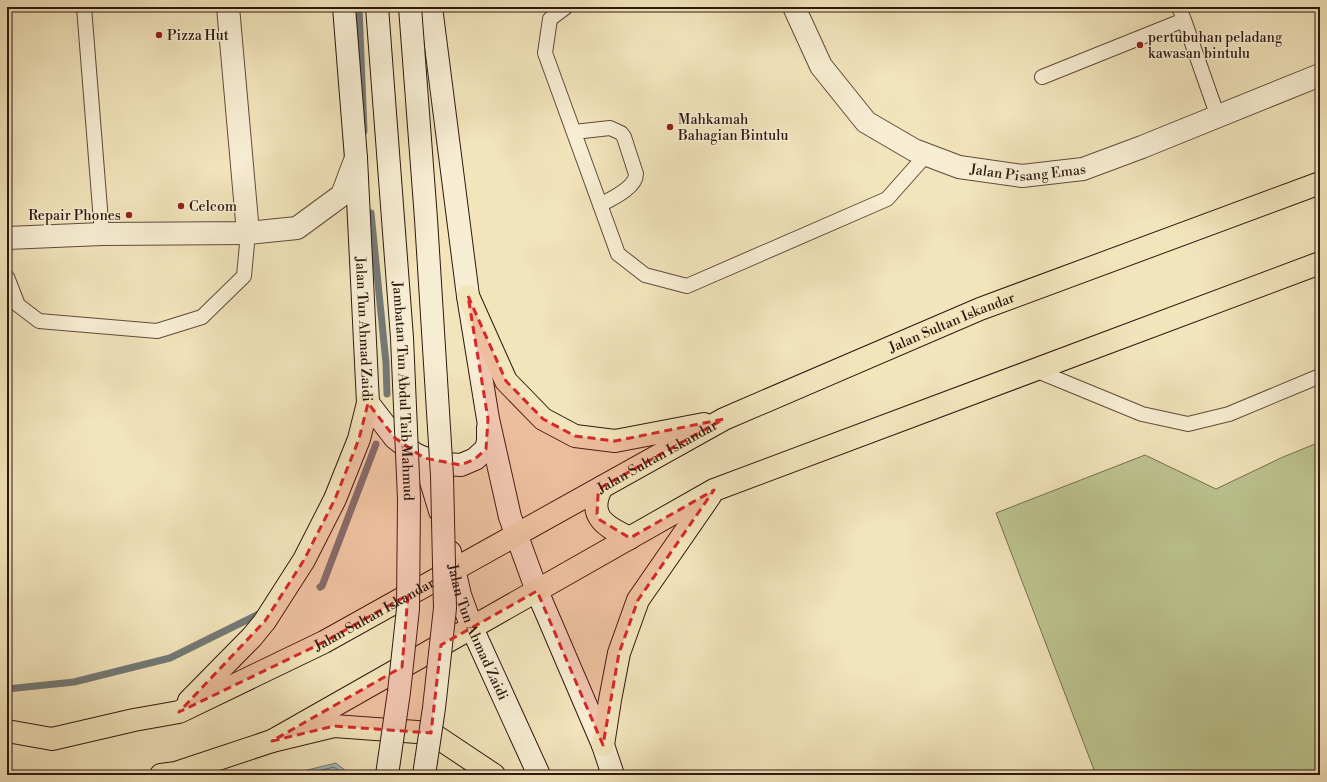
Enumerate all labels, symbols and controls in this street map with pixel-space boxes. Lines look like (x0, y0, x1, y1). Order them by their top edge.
place label: Pizza Hut (167, 27, 229, 45)
place label: pertubuhan peladang kawasan bintulu (1148, 29, 1283, 63)
marker: Pizza Hut (154, 30, 164, 40)
marker: pertubuhan peladang kawasan bintulu (1135, 40, 1145, 50)
place label: Mahkamah Bahagian Bintulu (677, 111, 788, 145)
marker: Mahkamah Bahagian Bintulu (665, 122, 675, 132)
street label: Jalan Pisang Emas (968, 161, 1087, 186)
place label: Celcom (189, 198, 237, 216)
marker: Celcom (176, 201, 186, 211)
place label: Repair Phones (28, 207, 121, 225)
marker: Repair Phones (124, 210, 134, 220)
street label: Jalan Tun Ahmad Zaidi (351, 255, 376, 403)
street label: Jambatan Tun Abdul Taib Mahmud (388, 280, 417, 501)
street label: Jalan Sultan Iskandar (885, 289, 1018, 358)
street label: Jalan Sultan Iskandar (593, 416, 721, 498)
street label: Jalan Tun Ahmad Zaidi (443, 561, 512, 704)
street label: Jalan Sultan Iskandar (311, 574, 438, 656)

